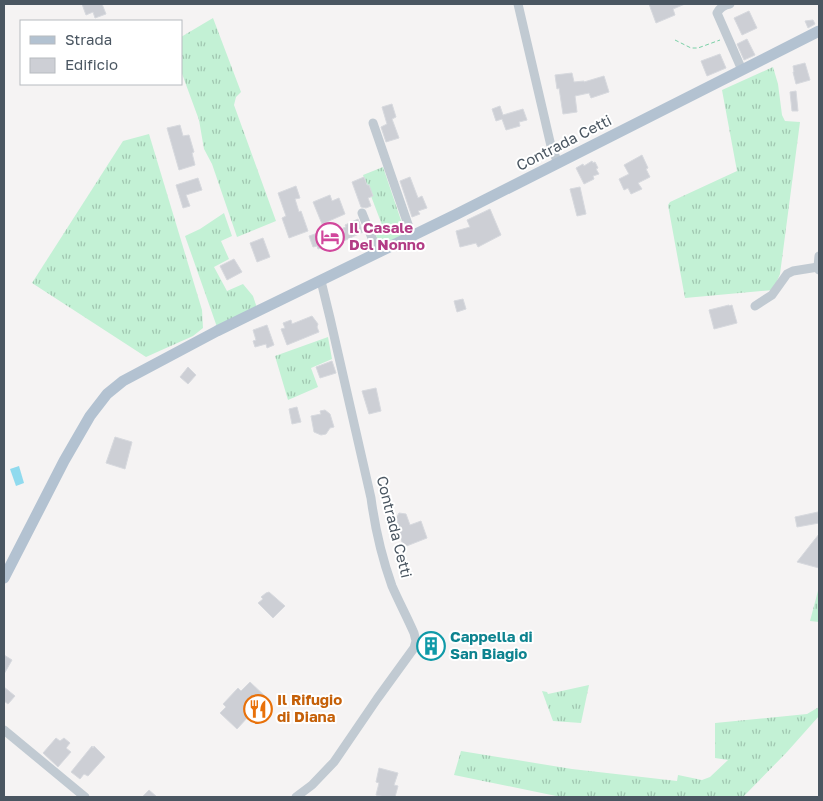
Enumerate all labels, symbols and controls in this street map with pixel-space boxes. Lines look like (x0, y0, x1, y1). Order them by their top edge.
legend (20, 20, 182, 85)
text: Strada (65, 30, 112, 48)
text: Edificio (65, 55, 118, 73)
street label: Contrada Cetti (513, 110, 614, 174)
place label: Il Casale Del Nonno (349, 218, 425, 253)
hotel icon: Il Casale Del Nonno (315, 222, 345, 252)
street label: Contrada Cetti (374, 474, 416, 580)
place label: Cappella di San Biagio (450, 627, 533, 662)
building icon: Cappella di San Biagio (416, 631, 446, 661)
place label: Il Rifugio di Diana (277, 690, 342, 725)
restaurant icon: Il Rifugio di Diana (243, 694, 273, 724)

